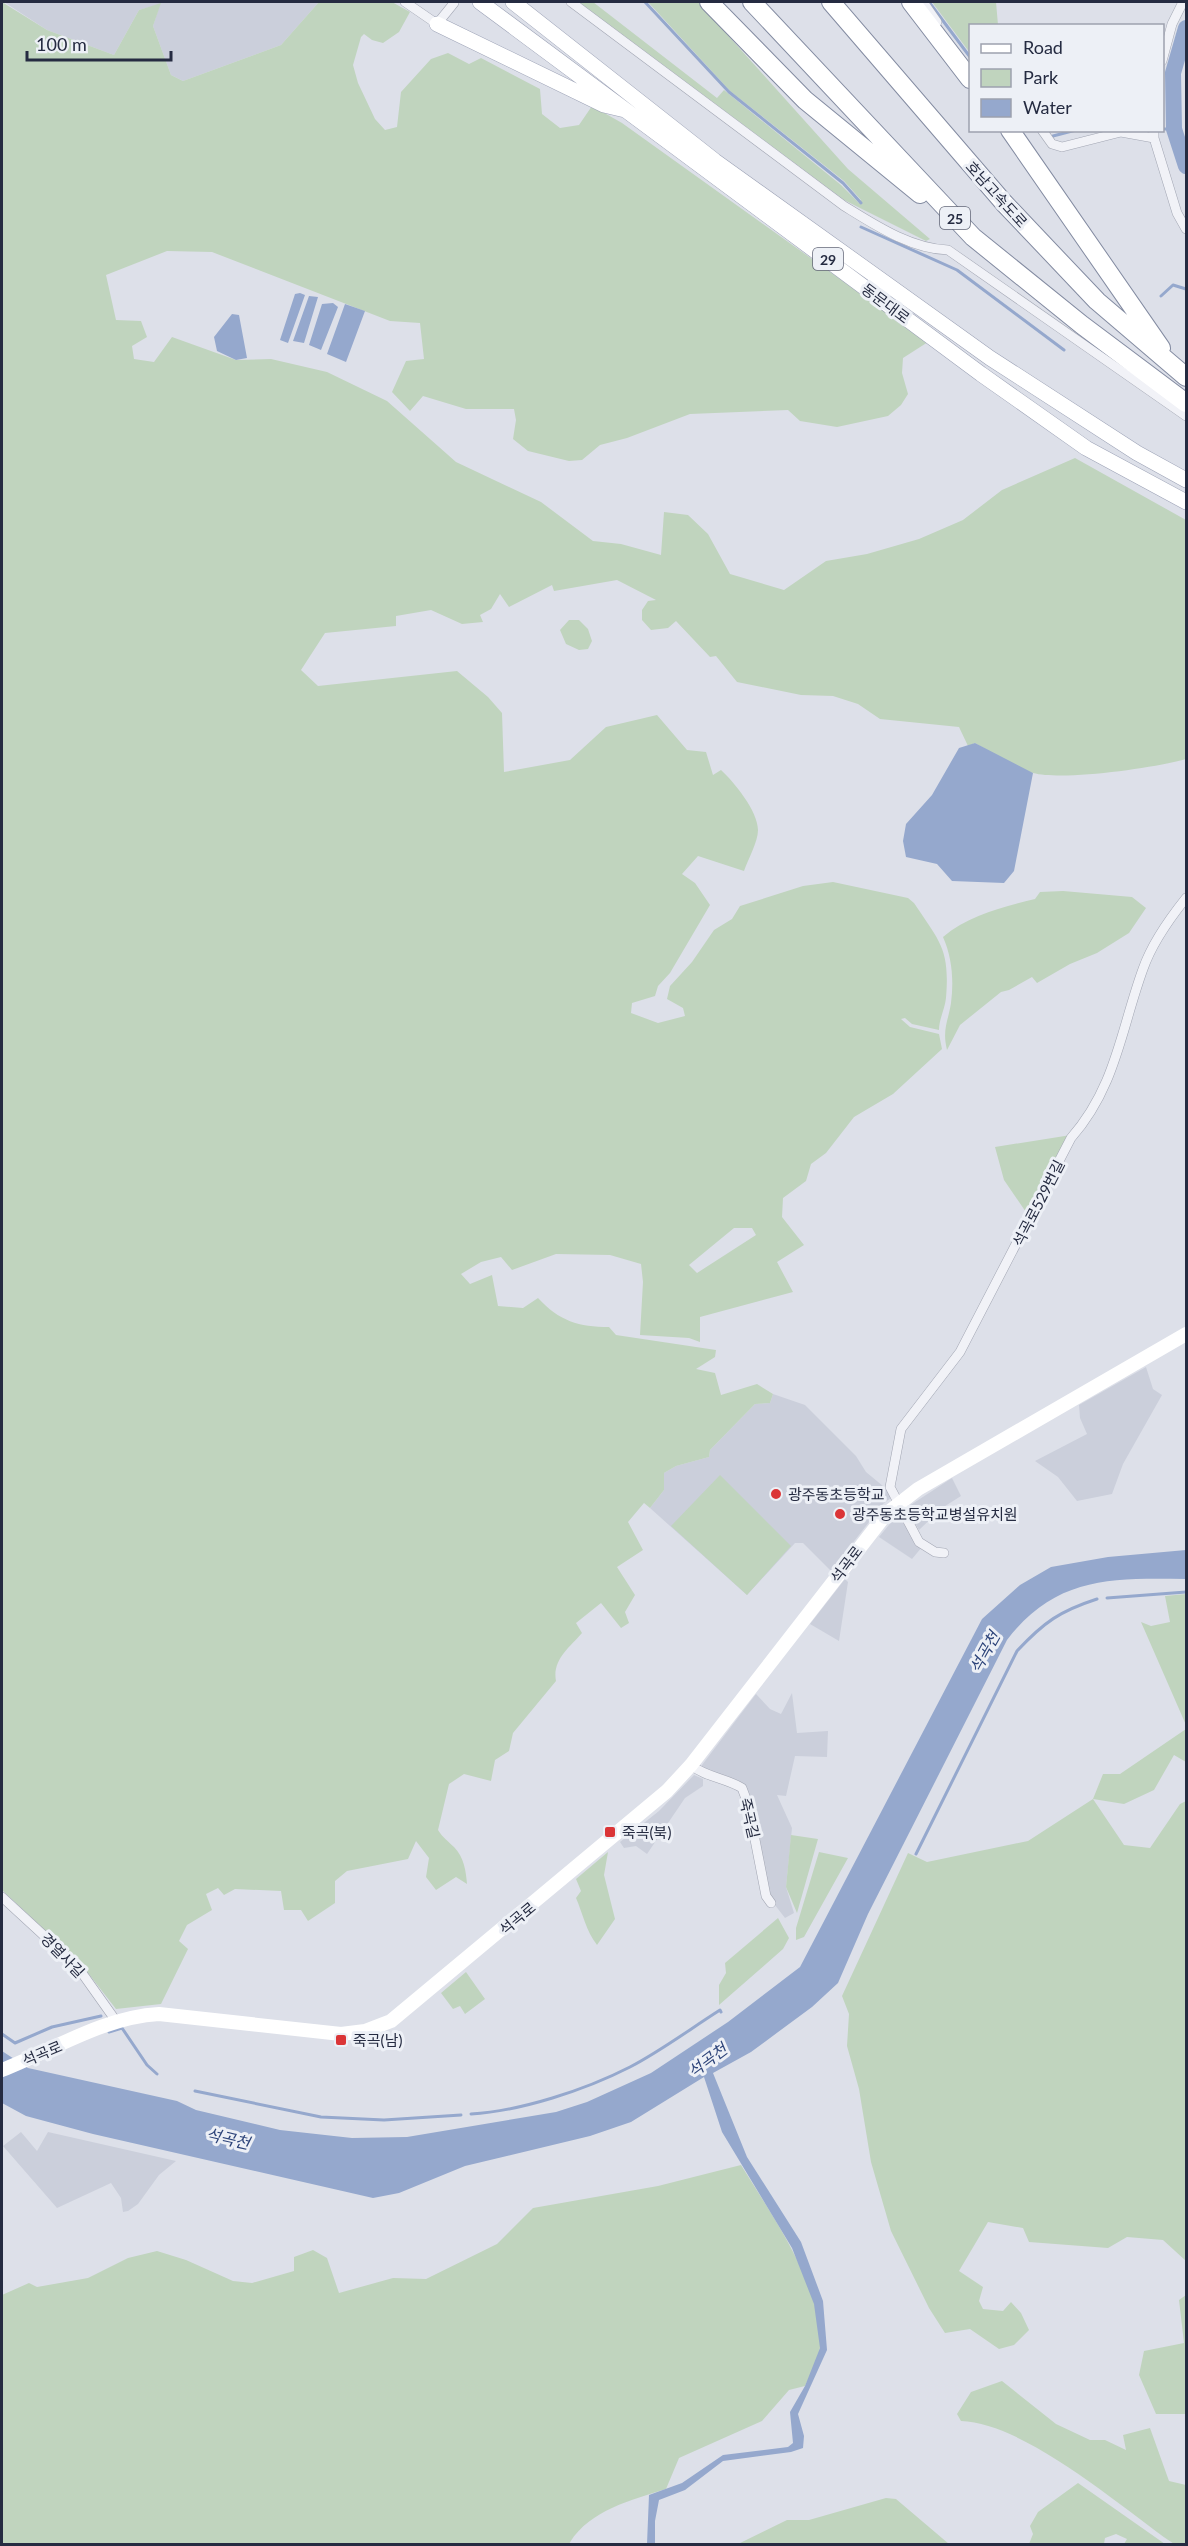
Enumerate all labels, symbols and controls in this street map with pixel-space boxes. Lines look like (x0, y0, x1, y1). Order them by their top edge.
scale bar (27, 24, 171, 62)
legend (969, 24, 1164, 132)
text: 100 m (36, 33, 87, 55)
text: Road (1023, 36, 1063, 58)
text: Park (1023, 66, 1059, 88)
text: Water (1023, 96, 1072, 118)
street label: 호남고속도로 (963, 157, 1031, 231)
road number: 25 (940, 207, 970, 229)
road number: 29 (813, 248, 843, 270)
street label: 동문대로 (859, 279, 913, 327)
street label: 석곡로529번길 (1008, 1157, 1068, 1249)
place label: 광주동초등학교 (788, 1485, 885, 1503)
marker: 광주동초등학교 (769, 1487, 783, 1501)
place label: 광주동초등학교병설유치원 (852, 1505, 1018, 1523)
marker: 광주동초등학교병설유치원 (833, 1507, 847, 1521)
street label: 석곡로 (826, 1542, 866, 1586)
water label: 석곡천 (965, 1626, 1004, 1676)
street label: 죽곡길 (737, 1796, 763, 1840)
place label: 죽곡(북) (622, 1823, 671, 1841)
marker: 죽곡(북) (603, 1825, 617, 1839)
street label: 석곡로 (495, 1898, 539, 1938)
street label: 경열사길 (37, 1929, 89, 1981)
place label: 죽곡(남) (353, 2031, 402, 2049)
marker: 죽곡(남) (334, 2033, 348, 2047)
street label: 석곡로 (19, 2037, 65, 2069)
water label: 석곡천 (684, 2038, 732, 2081)
water label: 석곡천 (204, 2124, 254, 2153)

